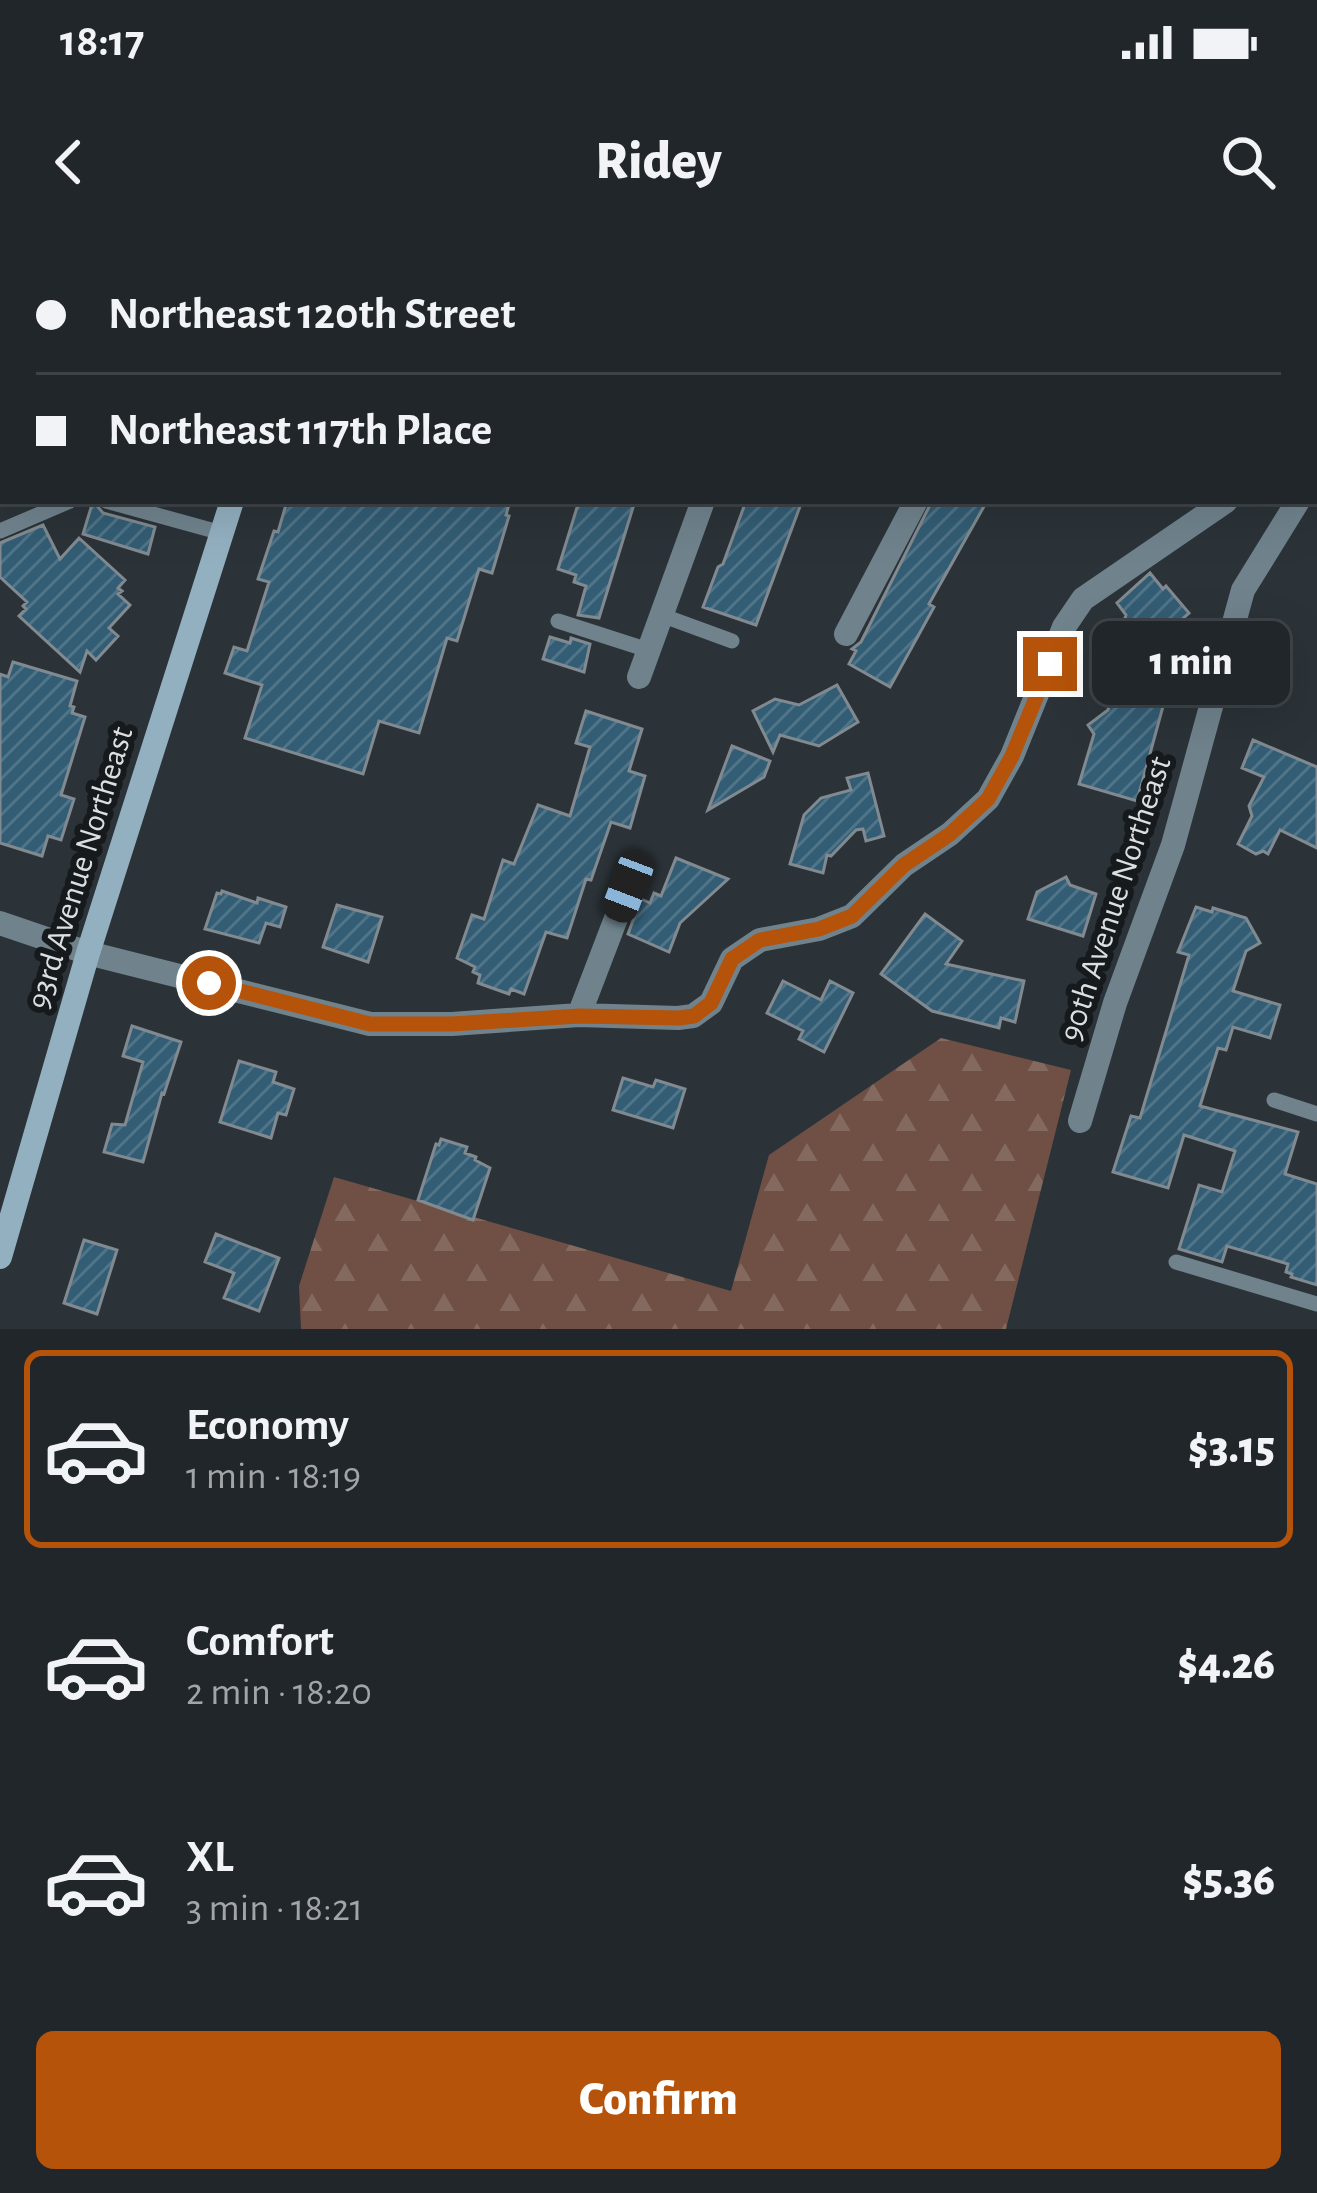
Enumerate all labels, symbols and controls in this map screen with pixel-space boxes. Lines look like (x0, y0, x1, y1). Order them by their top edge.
text: 18:17 (60, 19, 144, 64)
icon: back (36, 129, 102, 195)
icon: search (1215, 129, 1281, 195)
text: Ridey (595, 135, 722, 189)
text: Northeast 120th Street (108, 292, 515, 337)
text: Northeast 117th Place (108, 408, 492, 453)
callout: 1 min (1092, 622, 1290, 706)
route end (1023, 637, 1077, 691)
text: 1 min (1149, 643, 1233, 682)
street label: 93rd Avenue Northeast (22, 723, 140, 1013)
street label: 90th Avenue Northeast (1054, 752, 1178, 1045)
car (598, 847, 658, 927)
route start (182, 956, 236, 1010)
icon: car (42, 1395, 150, 1503)
text: Economy (186, 1403, 349, 1448)
text: $3.15 (1188, 1426, 1275, 1471)
text: 1 min · 18:19 (186, 1457, 361, 1496)
icon: car (42, 1611, 150, 1719)
text: Comfort (186, 1619, 334, 1664)
text: $4.26 (1177, 1642, 1275, 1687)
text: 2 min · 18:20 (186, 1673, 372, 1712)
icon: car (42, 1827, 150, 1935)
text: XL (186, 1835, 234, 1880)
text: $5.36 (1183, 1858, 1275, 1903)
text: 3 min · 18:21 (186, 1889, 363, 1928)
button: Confirm (36, 2031, 1281, 2169)

